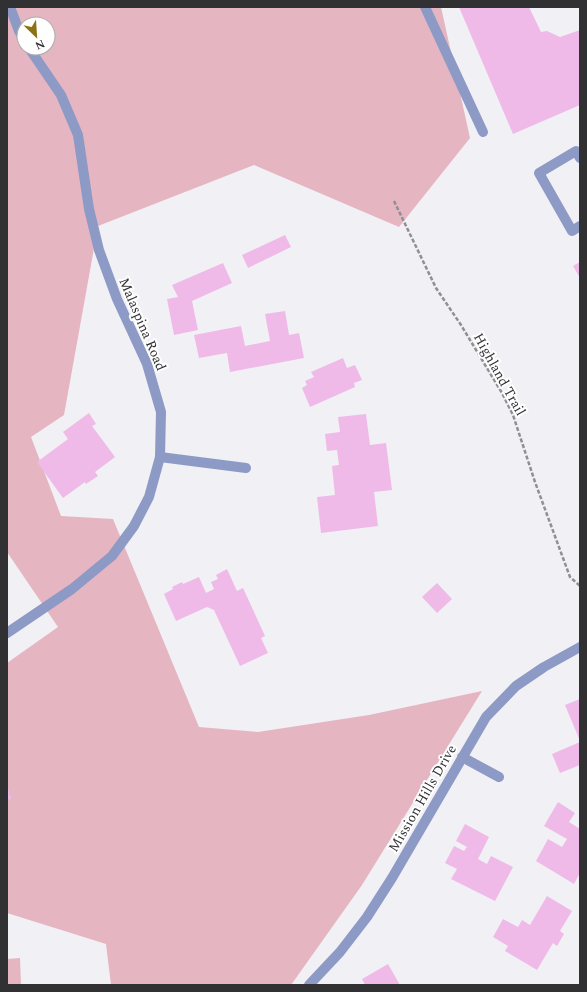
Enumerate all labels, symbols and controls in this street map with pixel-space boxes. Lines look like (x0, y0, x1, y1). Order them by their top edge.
north arrow (16, 16, 56, 56)
text: N (32, 35, 48, 54)
street label: Malaspina Road (113, 274, 172, 374)
street label: Highland Trail (468, 329, 531, 420)
street label: Mission Hills Drive (383, 740, 462, 856)

